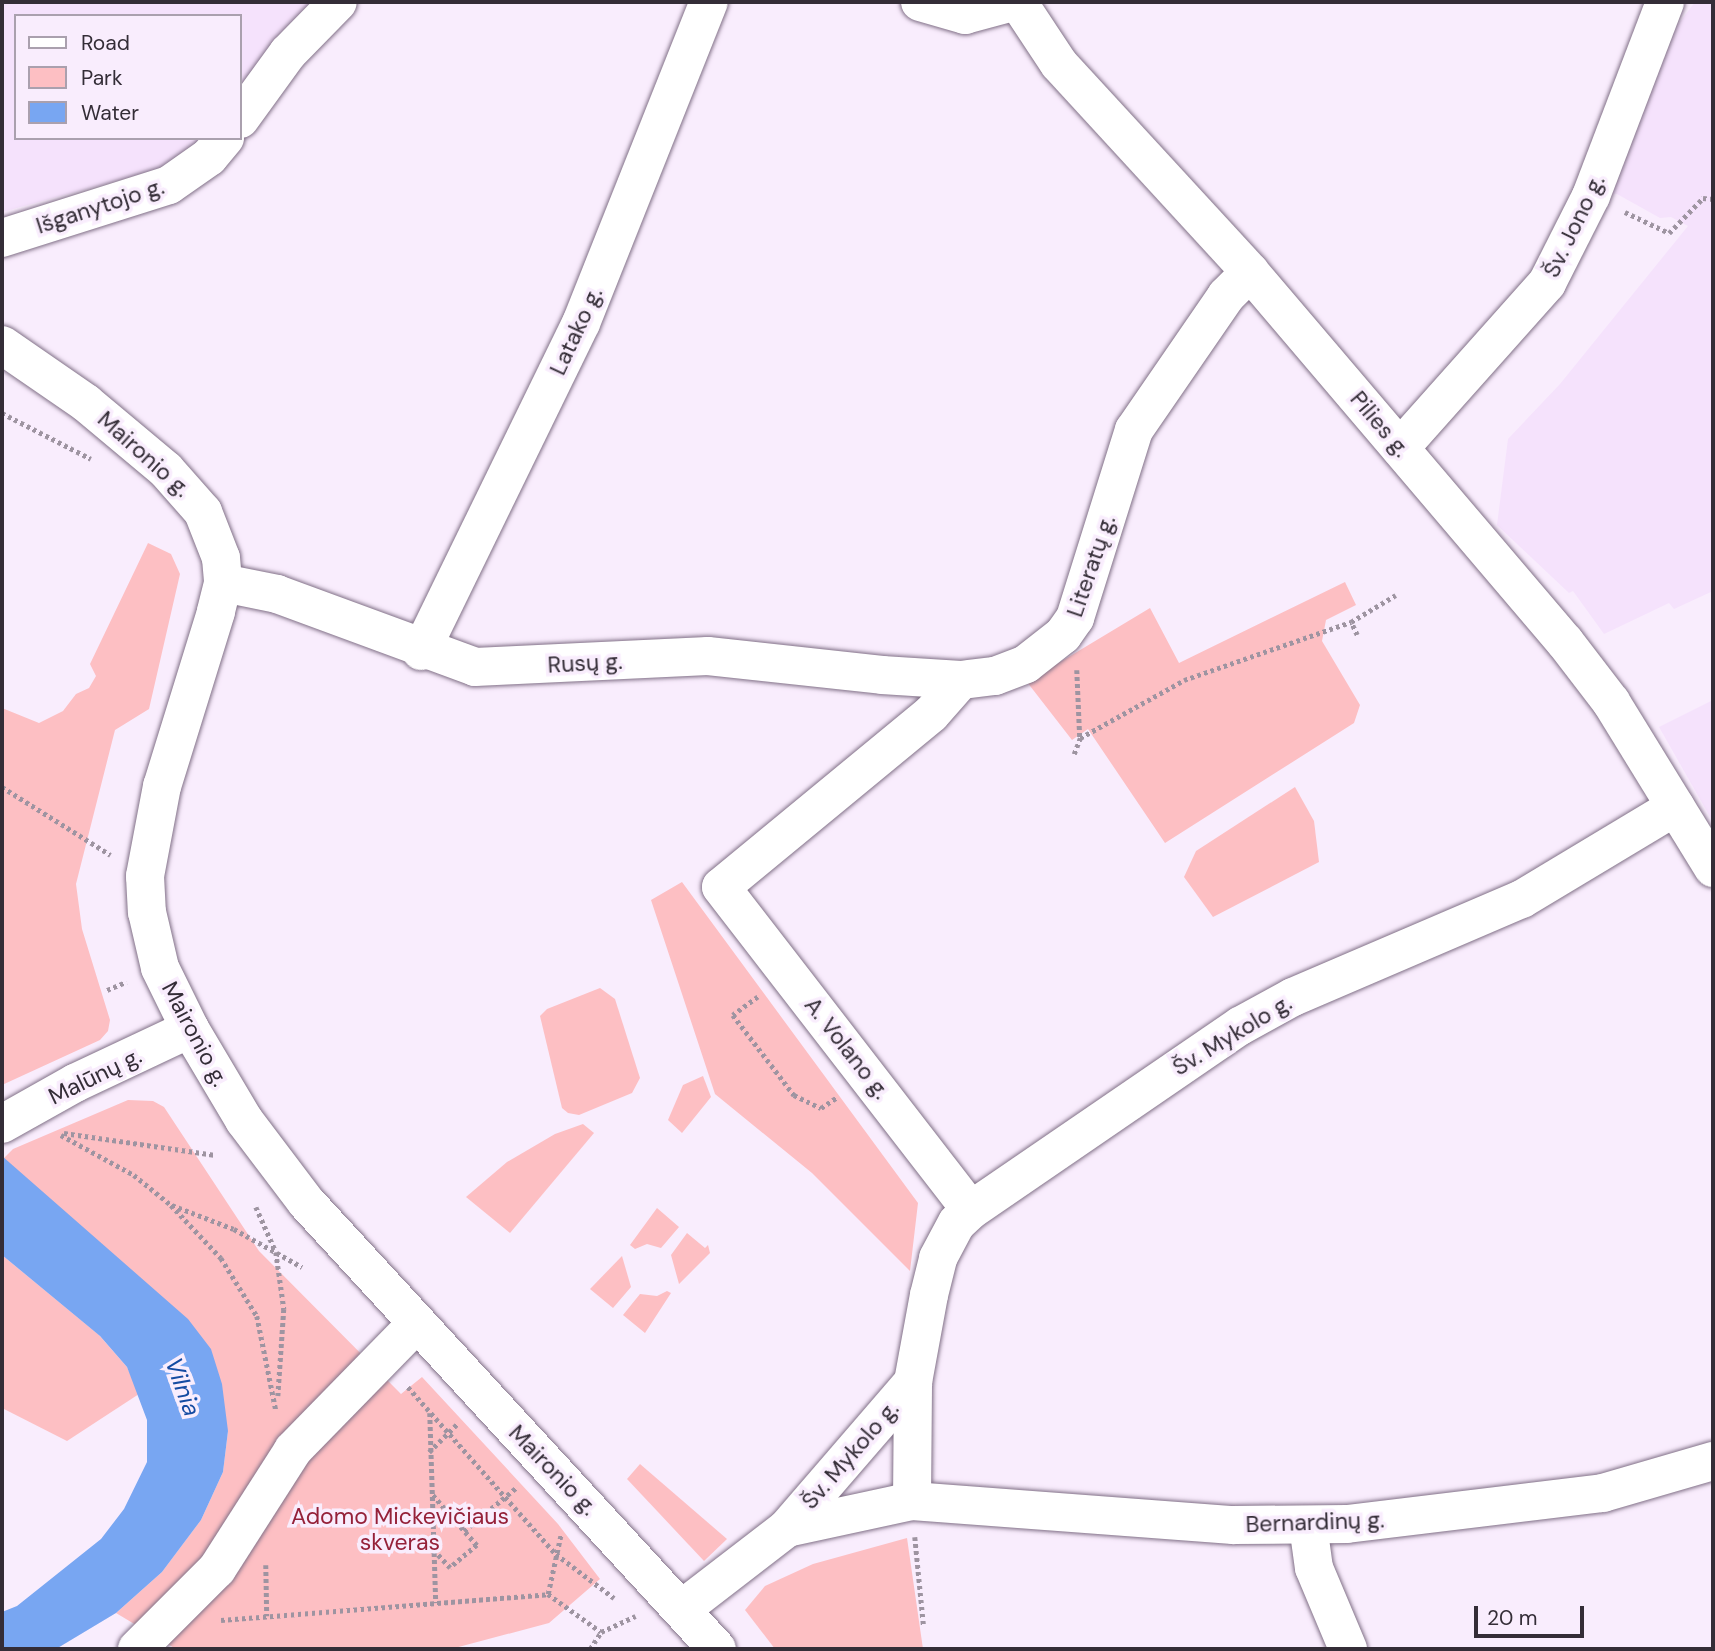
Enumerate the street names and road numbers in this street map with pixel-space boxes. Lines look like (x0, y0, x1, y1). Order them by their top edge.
street label: Šv. Jono g. (1537, 170, 1611, 282)
street label: Išganytojo g. (32, 172, 168, 240)
street label: Latako g. (544, 283, 608, 379)
street label: Pilies g. (1344, 385, 1416, 463)
street label: Maironio g. (92, 405, 196, 503)
street label: Literatų g. (1061, 511, 1121, 621)
street label: Rusų g. (547, 647, 623, 679)
street label: Maironio g. (156, 977, 234, 1091)
street label: Šv. Mykolo g. (1167, 989, 1297, 1081)
street label: A. Volano g. (799, 992, 895, 1104)
street label: Malūnų g. (44, 1042, 146, 1110)
street label: Šv. Mykolo g. (796, 1395, 904, 1515)
street label: Maironio g. (503, 1419, 603, 1521)
street label: Bernardinų g. (1245, 1506, 1385, 1538)

